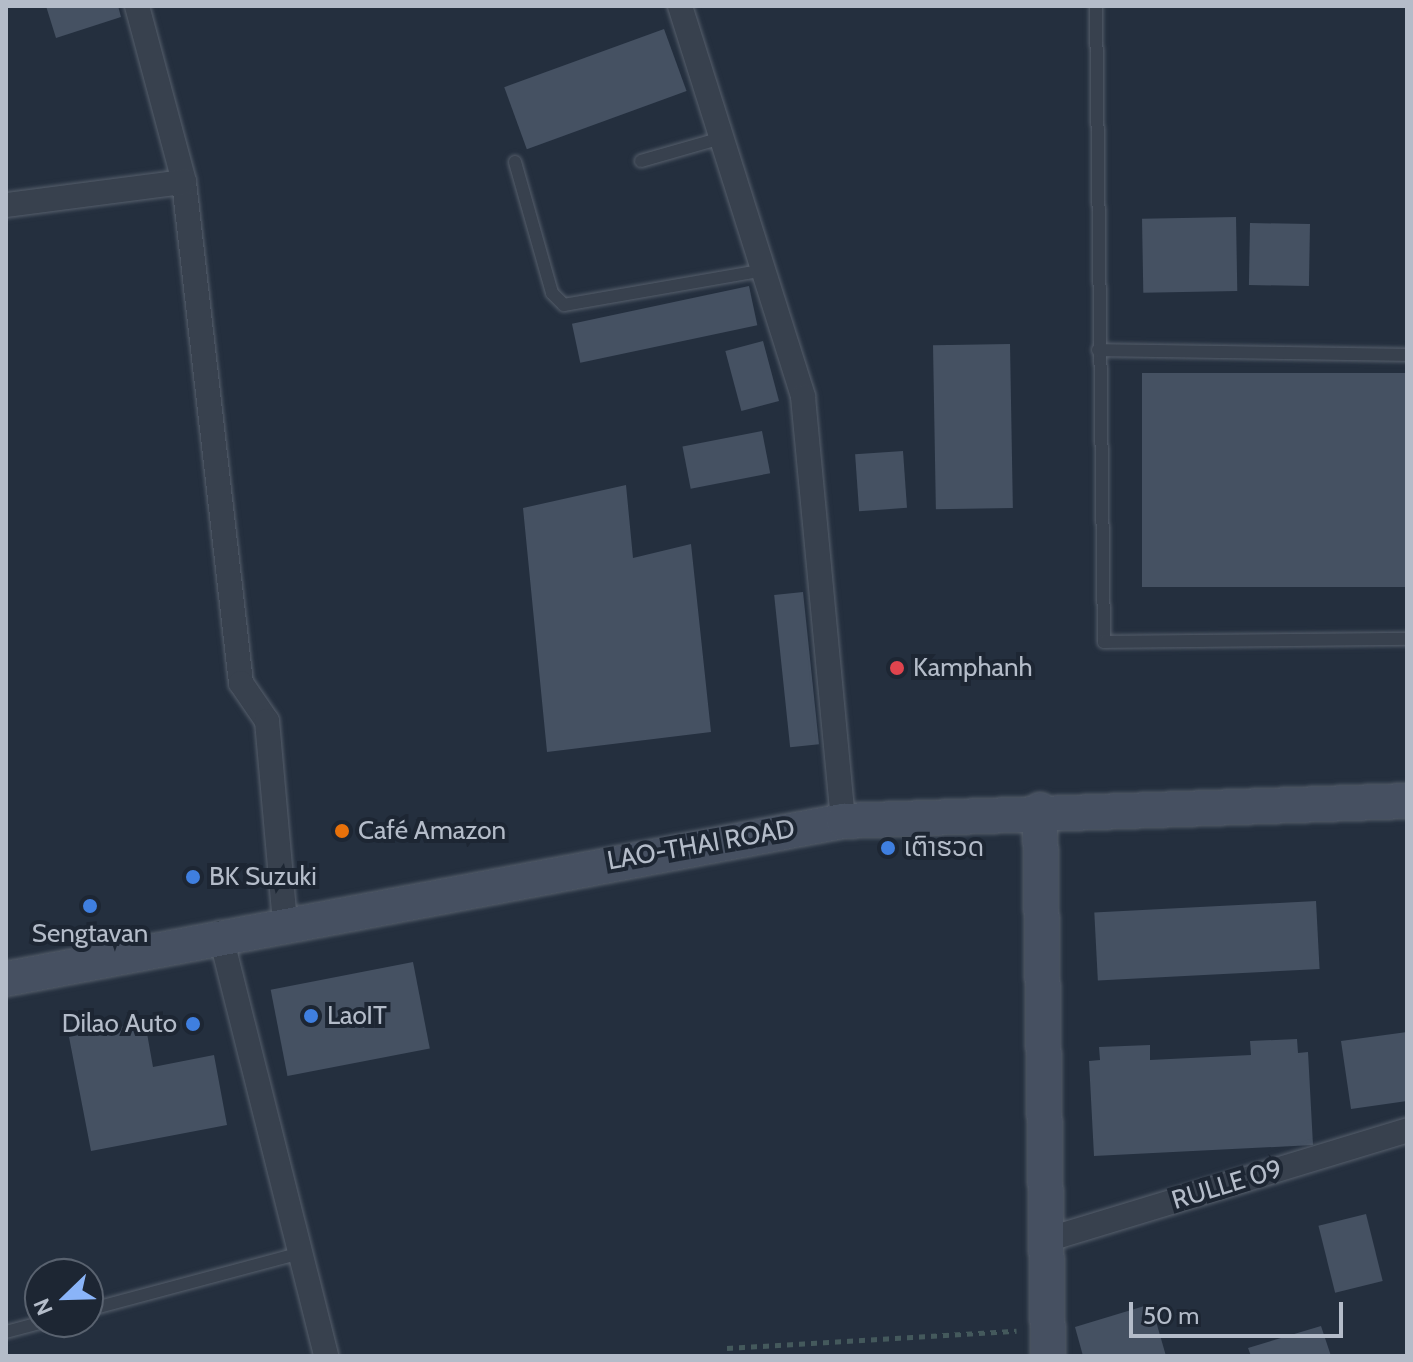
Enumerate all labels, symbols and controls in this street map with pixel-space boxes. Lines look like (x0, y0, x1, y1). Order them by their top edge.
place label: Kamphanh (913, 652, 1033, 684)
marker: Kamphanh (888, 659, 906, 677)
street label: LAO-THAI ROAD (605, 813, 797, 877)
place label: Café Amazon (358, 815, 506, 847)
marker: Café Amazon (333, 822, 351, 840)
place label: ເຕົາຮວດ (904, 832, 984, 864)
marker: ເຕົາຮວດ (879, 839, 897, 857)
place label: BK Suzuki (209, 861, 317, 893)
marker: BK Suzuki (184, 868, 202, 886)
marker: Sengtavan (81, 897, 99, 915)
place label: Sengtavan (32, 918, 148, 950)
place label: LaoIT (327, 1000, 387, 1032)
marker: LaoIT (302, 1007, 320, 1025)
place label: Dilao Auto (62, 1008, 177, 1040)
marker: Dilao Auto (184, 1015, 202, 1033)
street label: RULLE 09 (1168, 1153, 1286, 1217)
north arrow (24, 1258, 104, 1338)
scale bar (1133, 1286, 1347, 1336)
text: N (28, 1294, 59, 1319)
text: 50 m (1143, 1301, 1199, 1330)

